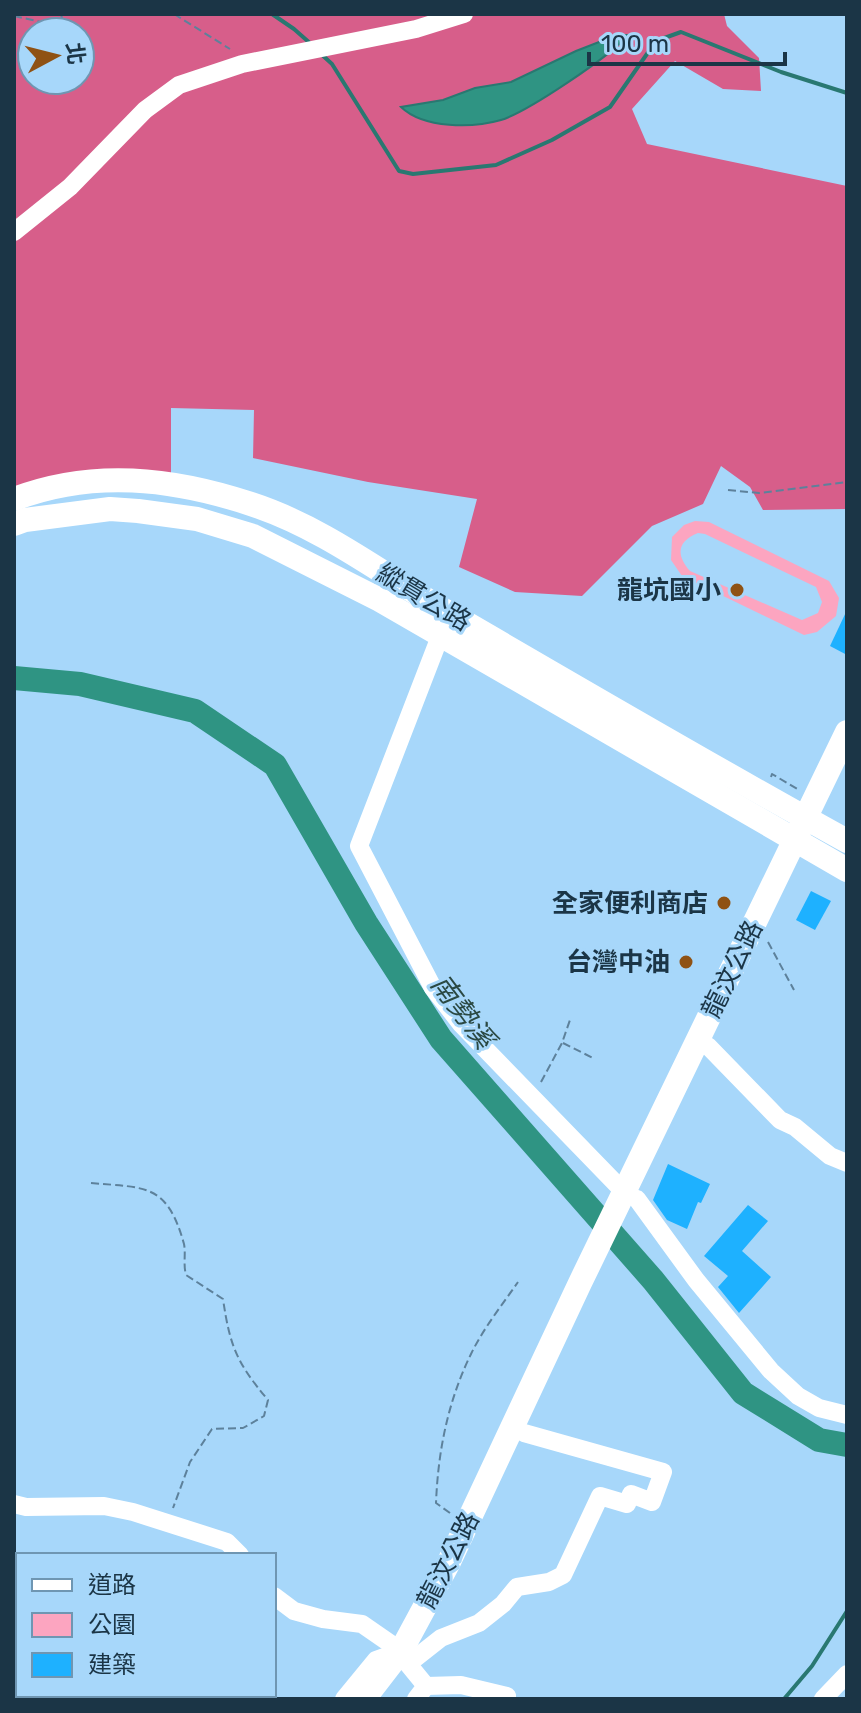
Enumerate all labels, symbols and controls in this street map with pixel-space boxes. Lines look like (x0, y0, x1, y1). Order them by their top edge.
north arrow (16, 16, 96, 96)
scale bar (589, 16, 785, 66)
text: 100 m (601, 30, 669, 58)
text: 北 (61, 41, 90, 66)
street label: 縱貫公路 (371, 557, 476, 638)
place label: 龍坑國小 (617, 575, 721, 606)
marker: 龍坑國小 (728, 581, 746, 599)
place label: 全家便利商店 (552, 888, 708, 919)
marker: 全家便利商店 (715, 894, 733, 912)
street label: 龍汶公路 (696, 916, 769, 1023)
place label: 台灣中油 (566, 947, 670, 978)
marker: 台灣中油 (677, 953, 695, 971)
water label: 南勢溪 (424, 968, 503, 1058)
street label: 龍汶公路 (411, 1507, 486, 1614)
legend (16, 1553, 276, 1697)
text: 道路 (88, 1571, 136, 1599)
text: 公園 (88, 1611, 136, 1639)
text: 建築 (88, 1651, 136, 1679)

